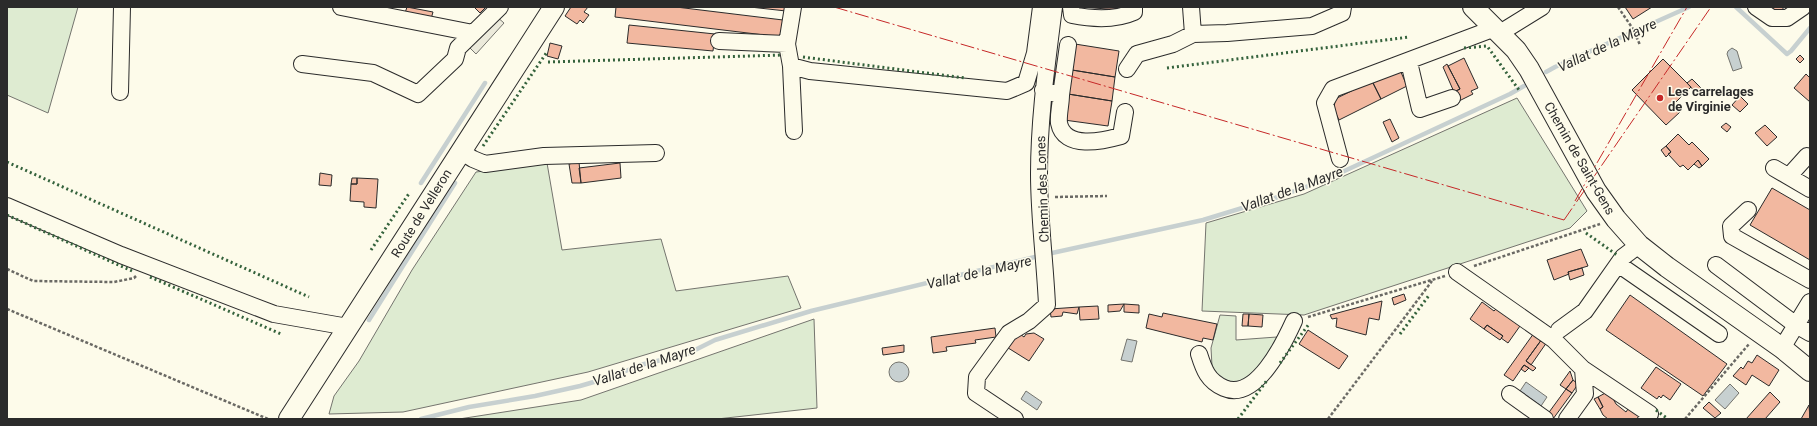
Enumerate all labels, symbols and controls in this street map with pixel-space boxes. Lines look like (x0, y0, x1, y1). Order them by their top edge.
water label: Vallat de la Mayre (1555, 15, 1659, 75)
place label: Les carrelages de Virginie (1668, 84, 1754, 114)
marker: Les carrelages de Virginie (1655, 93, 1665, 103)
street label: Chemin de Saint-Gens (1541, 99, 1618, 217)
street label: Chemin des Lones (1033, 135, 1052, 243)
water label: Vallat de la Mayre (1239, 163, 1345, 215)
street label: Route de Velleron (388, 166, 455, 260)
water label: Vallat de la Mayre (925, 252, 1033, 292)
water label: Vallat de la Mayre (591, 341, 697, 389)

